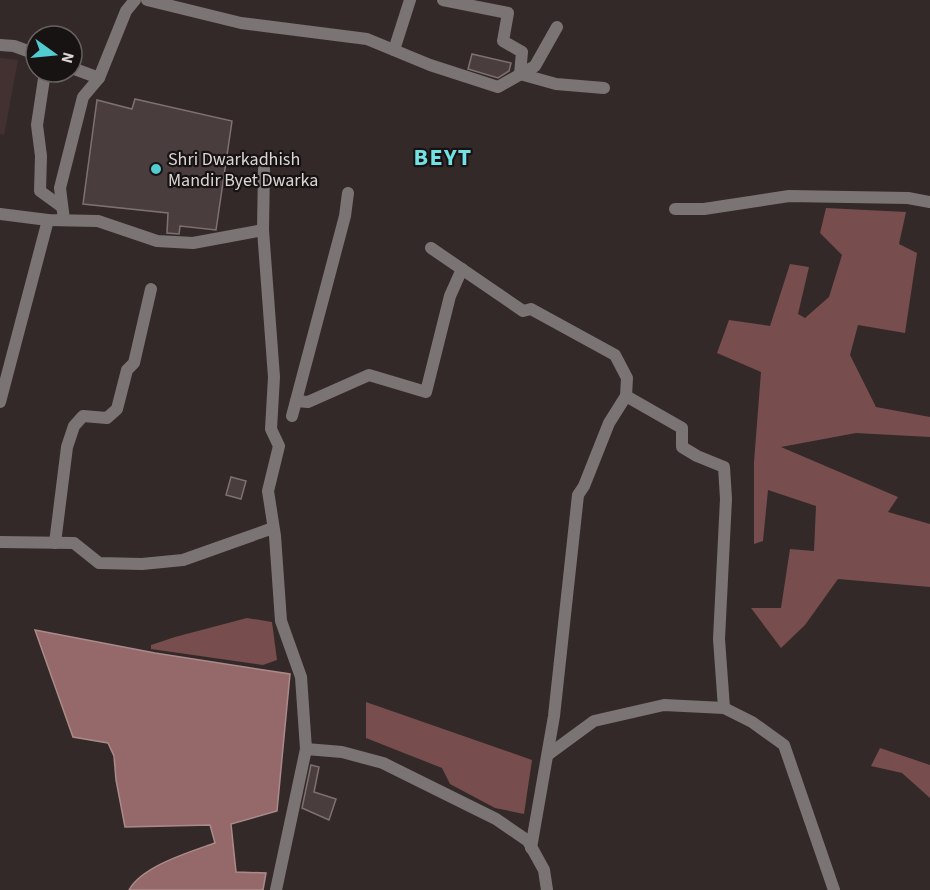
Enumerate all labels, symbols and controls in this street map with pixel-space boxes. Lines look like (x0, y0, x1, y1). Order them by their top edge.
north arrow (24, 24, 84, 84)
text: N (56, 50, 80, 66)
district label: BEYT (413, 140, 473, 175)
place label: Shri Dwarkadhish Mandir Byet Dwarka (168, 147, 318, 193)
marker: Shri Dwarkadhish Mandir Byet Dwarka (149, 162, 163, 176)

